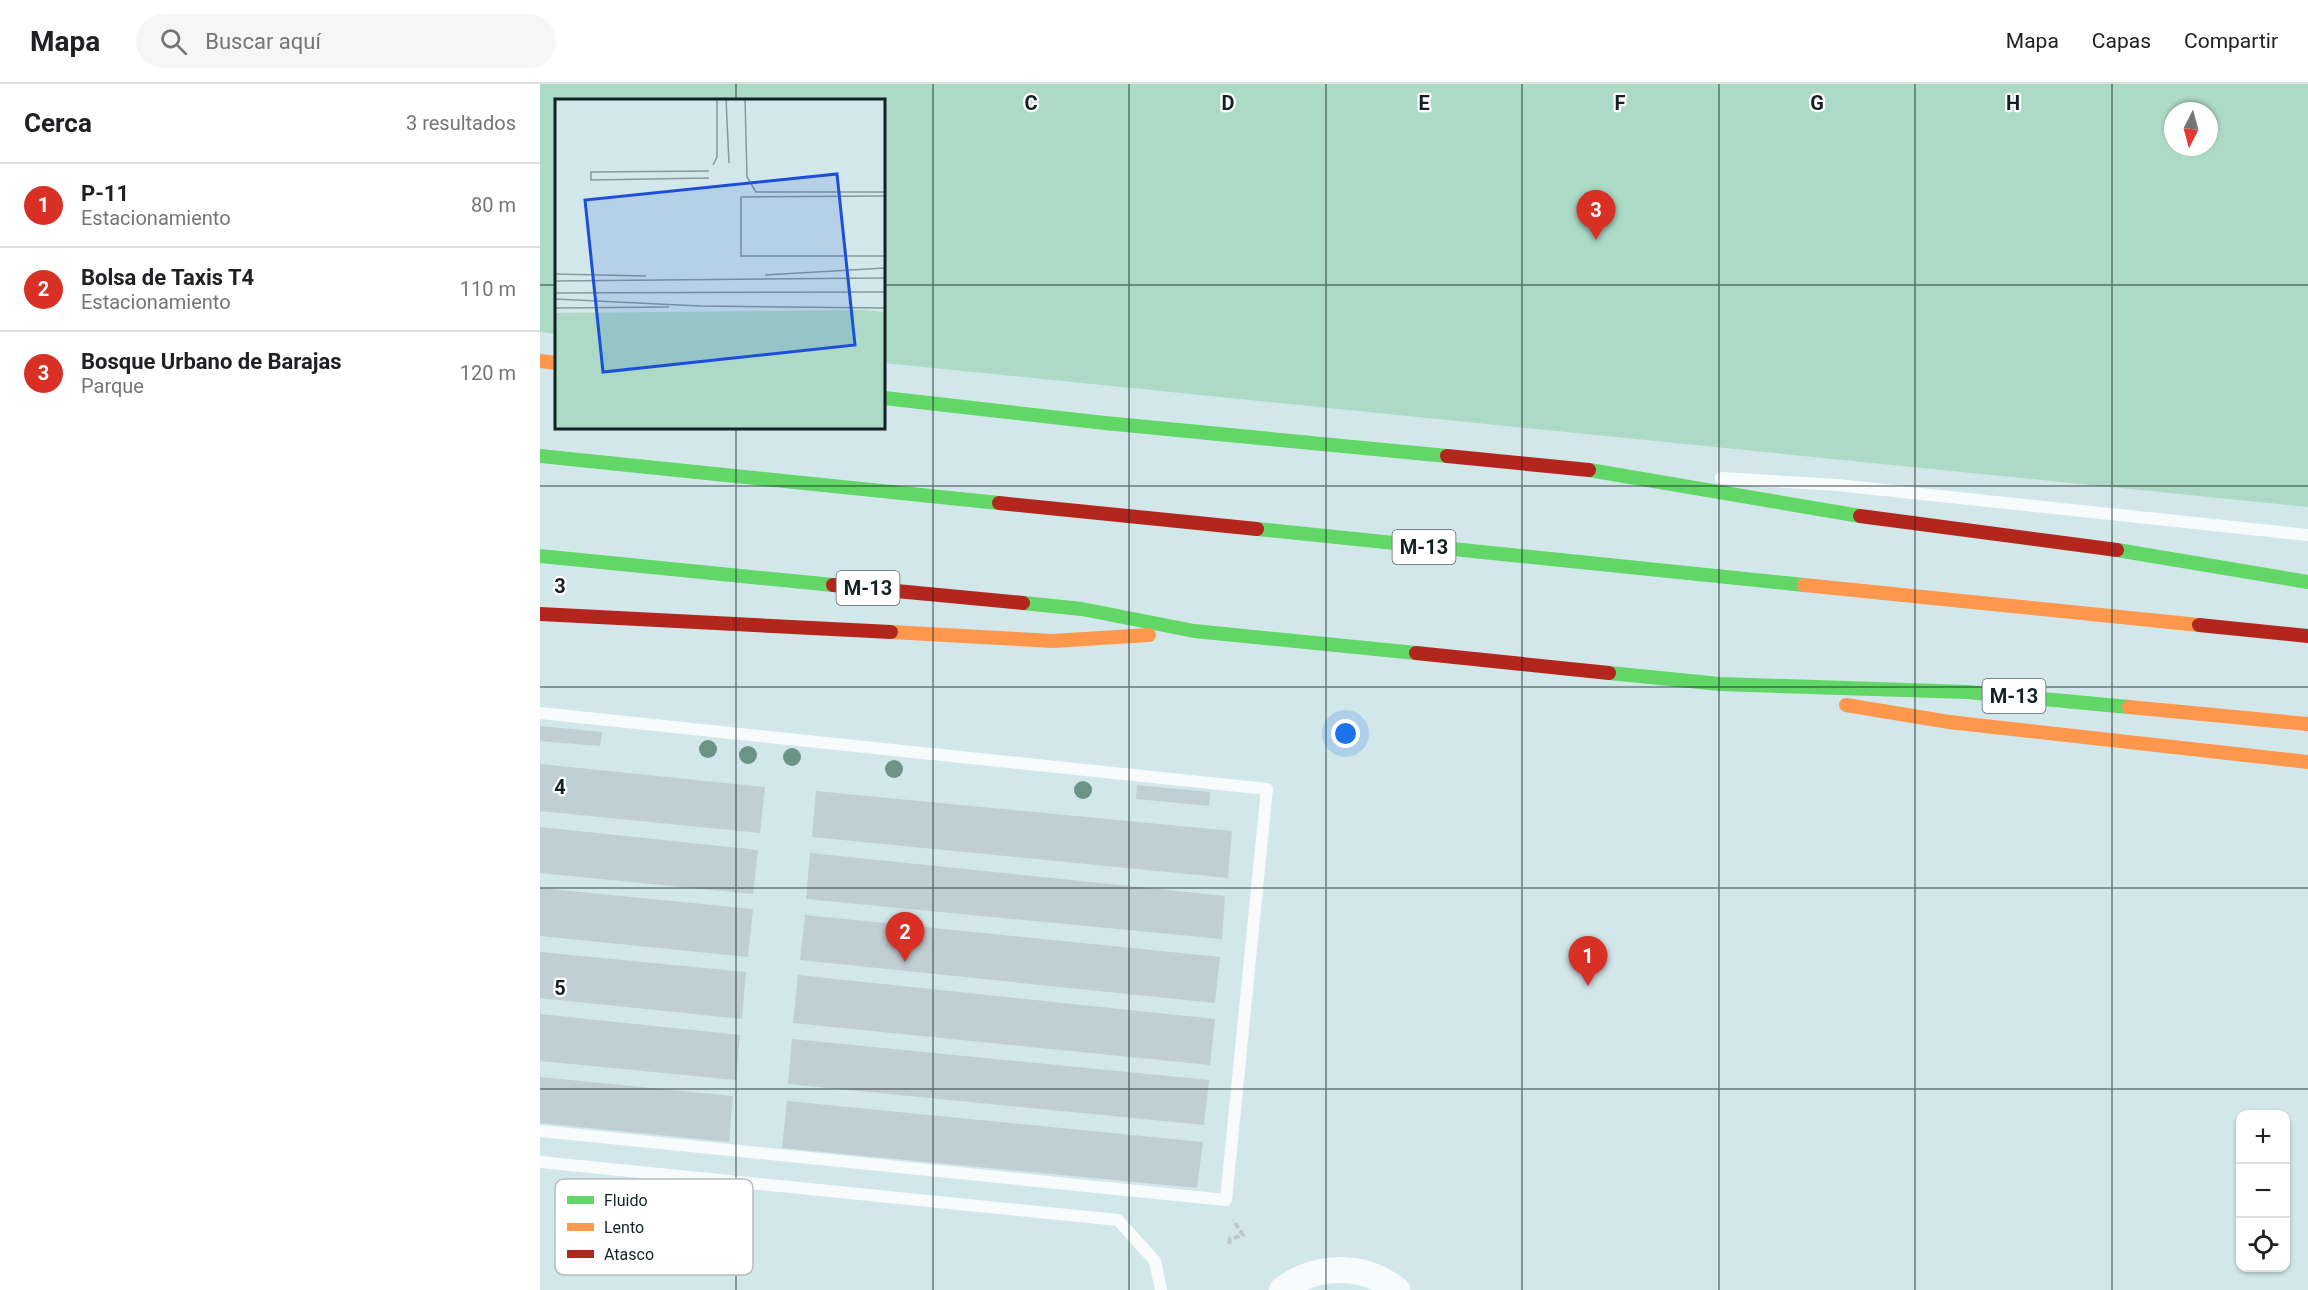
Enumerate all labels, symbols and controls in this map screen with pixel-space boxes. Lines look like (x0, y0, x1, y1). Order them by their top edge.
search box (136, 14, 556, 68)
text: Mapa (30, 25, 100, 58)
icon: search (157, 25, 190, 58)
text: Buscar aquí (205, 29, 321, 54)
text: Mapa (2006, 29, 2059, 53)
text: Capas (2092, 29, 2151, 53)
text: Compartir (2184, 29, 2278, 53)
text: C (1024, 91, 1038, 115)
text: D (1222, 91, 1235, 115)
text: E (1418, 91, 1430, 115)
text: F (1615, 91, 1626, 115)
text: G (1810, 91, 1824, 115)
text: H (2006, 91, 2020, 115)
inset map (555, 99, 885, 429)
north arrow (2164, 102, 2218, 156)
text: Cerca (24, 108, 92, 138)
text: 3 resultados (406, 111, 516, 135)
text: P-11 (81, 181, 129, 206)
pin: 3 (1576, 190, 1616, 240)
text: 1 (38, 193, 49, 217)
text: 80 m (471, 193, 516, 217)
text: Estacionamiento (81, 206, 231, 230)
text: Bolsa de Taxis T4 (81, 265, 254, 290)
text: 2 (38, 277, 49, 301)
text: 110 m (460, 277, 516, 301)
text: Estacionamiento (81, 290, 231, 314)
text: Bosque Urbano de Barajas (81, 349, 342, 374)
text: 3 (38, 361, 49, 385)
text: 120 m (460, 361, 516, 385)
text: Parque (81, 374, 144, 398)
road number: M-13 (1392, 530, 1456, 564)
road number: M-13 (836, 571, 900, 605)
text: 3 (554, 574, 566, 598)
road number: M-13 (1982, 679, 2046, 713)
your location (1331, 719, 1360, 748)
text: 4 (554, 775, 566, 799)
pin: 2 (886, 912, 925, 962)
pin: 1 (1568, 936, 1608, 986)
text: 5 (554, 976, 566, 1000)
map controls (2236, 1110, 2290, 1272)
button: + (2236, 1110, 2290, 1164)
button: − (2236, 1164, 2290, 1218)
legend (555, 1179, 753, 1275)
text: Fluido (604, 1191, 648, 1210)
text: Lento (604, 1218, 644, 1237)
button: locate (2236, 1218, 2290, 1272)
text: Atasco (604, 1245, 654, 1264)

